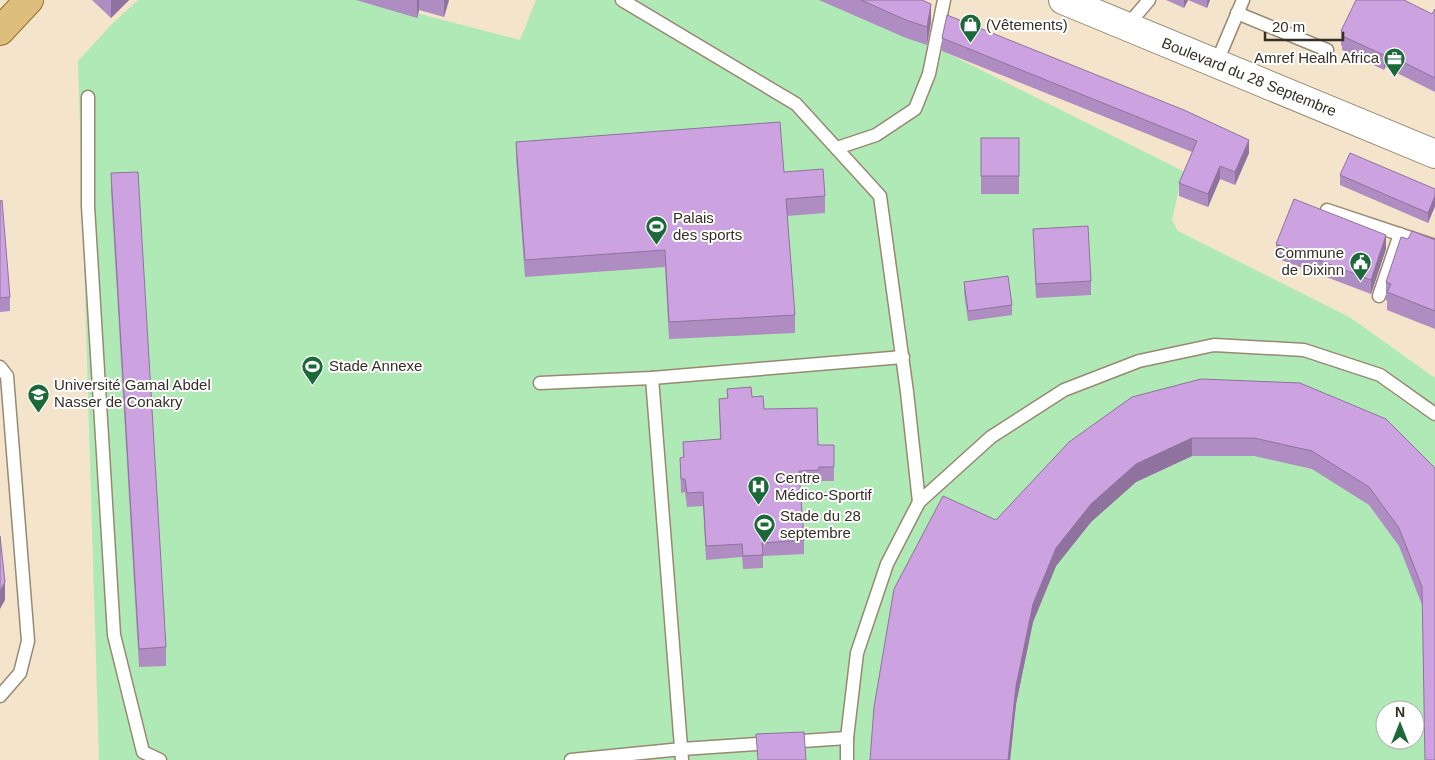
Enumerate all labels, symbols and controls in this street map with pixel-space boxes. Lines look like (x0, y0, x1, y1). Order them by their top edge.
scale bar (1265, 10, 1342, 42)
shop icon: (Vêtements) (958, 13, 982, 44)
place label: (Vêtements) (986, 16, 1068, 33)
text: 20 m (1272, 18, 1305, 35)
street label: Boulevard du 28 Septembre (1159, 34, 1339, 119)
office icon: Amref Healh Africa (1383, 46, 1407, 77)
place label: Amref Healh Africa (1254, 49, 1380, 66)
place label: Palais des sports (673, 209, 742, 243)
sports icon: Palais des sports (645, 215, 669, 246)
place label: Commune de Dixinn (1275, 244, 1344, 278)
public building icon: Commune de Dixinn (1348, 250, 1372, 281)
sports icon: Stade Annexe (301, 354, 325, 385)
place label: Stade Annexe (329, 357, 422, 374)
place label: Université Gamal Abdel Nasser de Conakry (54, 376, 211, 410)
school or university icon: Université Gamal Abdel Nasser de Conakry (26, 382, 50, 413)
place label: Centre Médico-Sportif (775, 469, 873, 503)
hospital icon: Centre Médico-Sportif (747, 475, 771, 506)
place label: Stade du 28 septembre (780, 507, 861, 541)
sports icon: Stade du 28 septembre (752, 513, 776, 544)
north arrow (1375, 700, 1425, 750)
text: N (1395, 704, 1405, 720)

